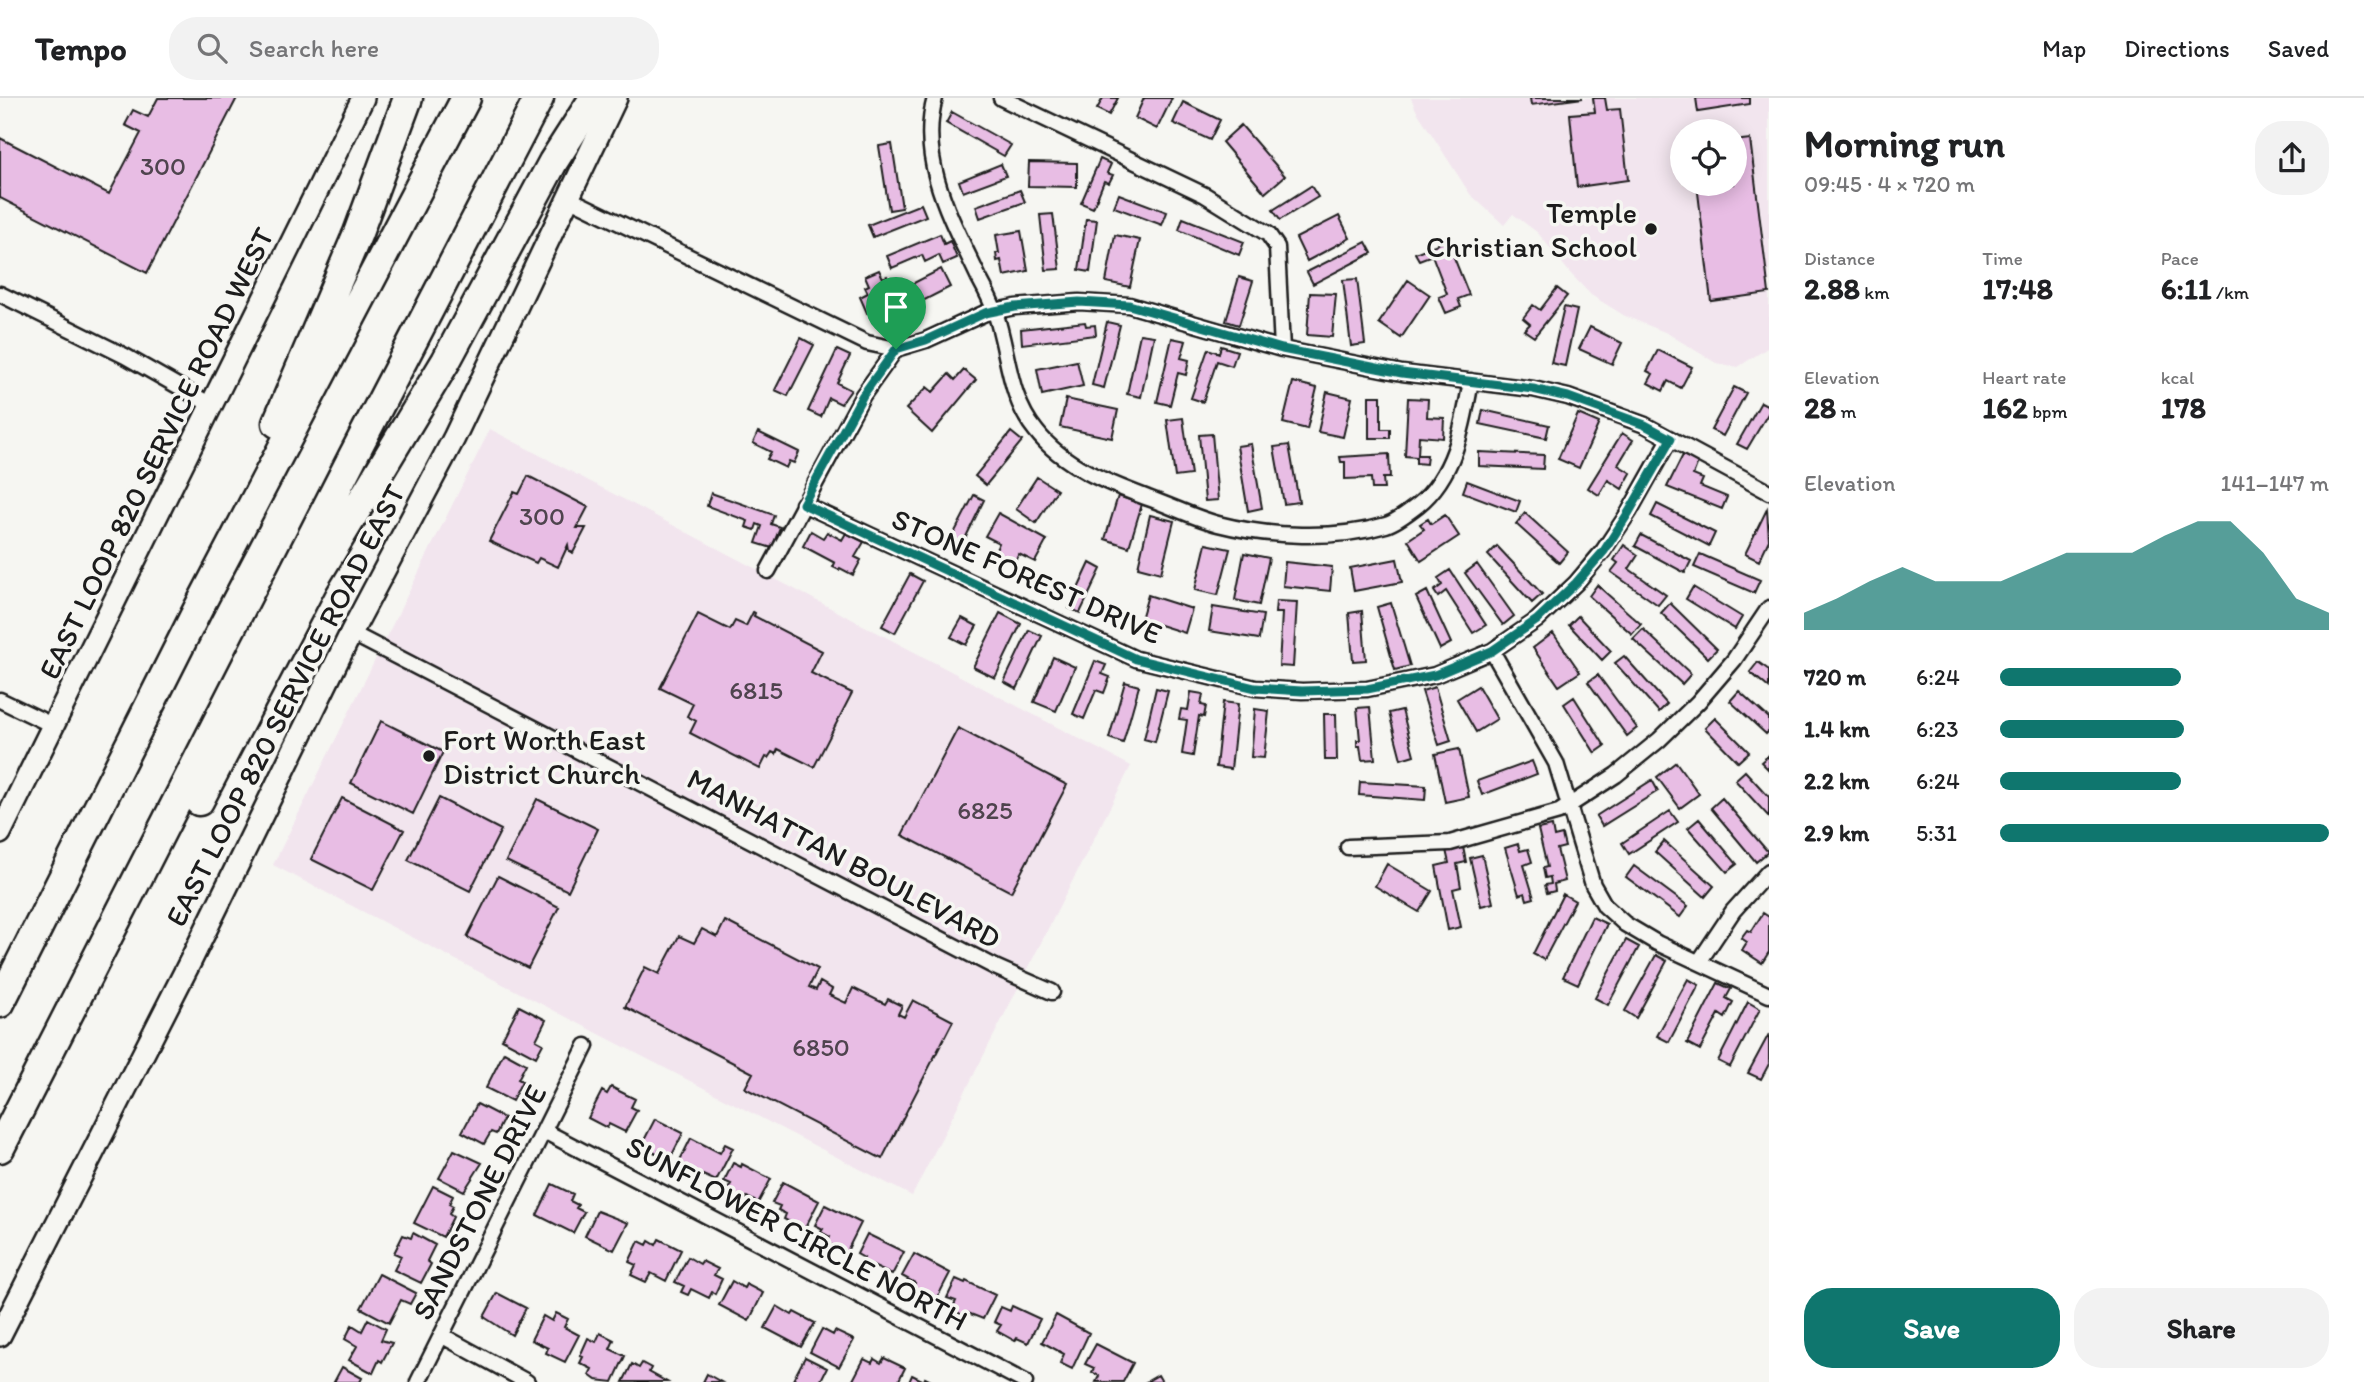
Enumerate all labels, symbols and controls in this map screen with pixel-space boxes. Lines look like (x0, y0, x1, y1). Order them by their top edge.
search box (169, 17, 659, 80)
text: Tempo (35, 29, 127, 68)
icon: search (193, 29, 231, 67)
text: Search here (249, 32, 379, 64)
text: Map (2042, 34, 2086, 63)
text: Directions (2124, 34, 2230, 63)
text: Saved (2268, 34, 2329, 63)
map controls (1670, 119, 1747, 196)
button: locate (1670, 119, 1747, 196)
text: Morning run (1804, 121, 2005, 167)
button: share (2255, 121, 2329, 195)
house number: 300 (140, 150, 186, 182)
text: 09:45 · 4 × 720 m (1804, 170, 1975, 198)
place label: Temple Christian School (1426, 194, 1638, 265)
street label: EAST LOOP 820 SERVICE ROAD WEST (30, 221, 282, 685)
marker: Temple Christian School (1643, 221, 1659, 237)
text: Distance (1804, 247, 1875, 270)
text: Time (1982, 247, 2023, 270)
text: Pace (2161, 247, 2199, 270)
text: 2.88 (1804, 270, 1860, 307)
text: 17:48 (1982, 270, 2053, 307)
text: 6:11 (2161, 270, 2212, 307)
pin (866, 277, 926, 349)
text: km (1860, 281, 1889, 304)
text: /km (2212, 281, 2249, 304)
icon: arrive (877, 288, 915, 326)
text: Elevation (1804, 366, 1880, 389)
text: Heart rate (1982, 366, 2066, 389)
text: kcal (2161, 366, 2194, 389)
text: 28 (1804, 389, 1836, 426)
text: 162 (1982, 389, 2028, 426)
text: 178 (2161, 389, 2206, 426)
text: m (1836, 400, 1857, 423)
text: bpm (2028, 400, 2067, 423)
text: Elevation (1804, 469, 1895, 497)
text: 141–147 m (2221, 469, 2329, 497)
street label: EAST LOOP 820 SERVICE ROAD EAST (157, 477, 413, 932)
house number: 300 (519, 500, 565, 532)
street label: STONE FOREST DRIVE (886, 500, 1168, 652)
text: 720 m (1804, 663, 1866, 691)
text: 6:24 (1916, 663, 1960, 691)
house number: 6815 (729, 674, 783, 706)
text: 1.4 km (1804, 715, 1870, 743)
text: 6:23 (1916, 715, 1958, 743)
place label: Fort Worth East District Church (443, 721, 646, 792)
marker: Fort Worth East District Church (421, 748, 437, 764)
street label: MANHATTAN BOULEVARD (681, 760, 1007, 956)
text: 2.2 km (1804, 767, 1869, 795)
text: 6:24 (1916, 767, 1960, 795)
house number: 6825 (957, 794, 1013, 826)
text: 2.9 km (1804, 819, 1869, 847)
text: 5:31 (1916, 819, 1957, 847)
house number: 6850 (792, 1031, 850, 1063)
street label: SANDSTONE DRIVE (404, 1078, 554, 1326)
street label: SUNFLOWER CIRCLE NORTH (620, 1127, 974, 1339)
button: Save (1804, 1288, 2060, 1368)
button: Share (2074, 1288, 2329, 1368)

